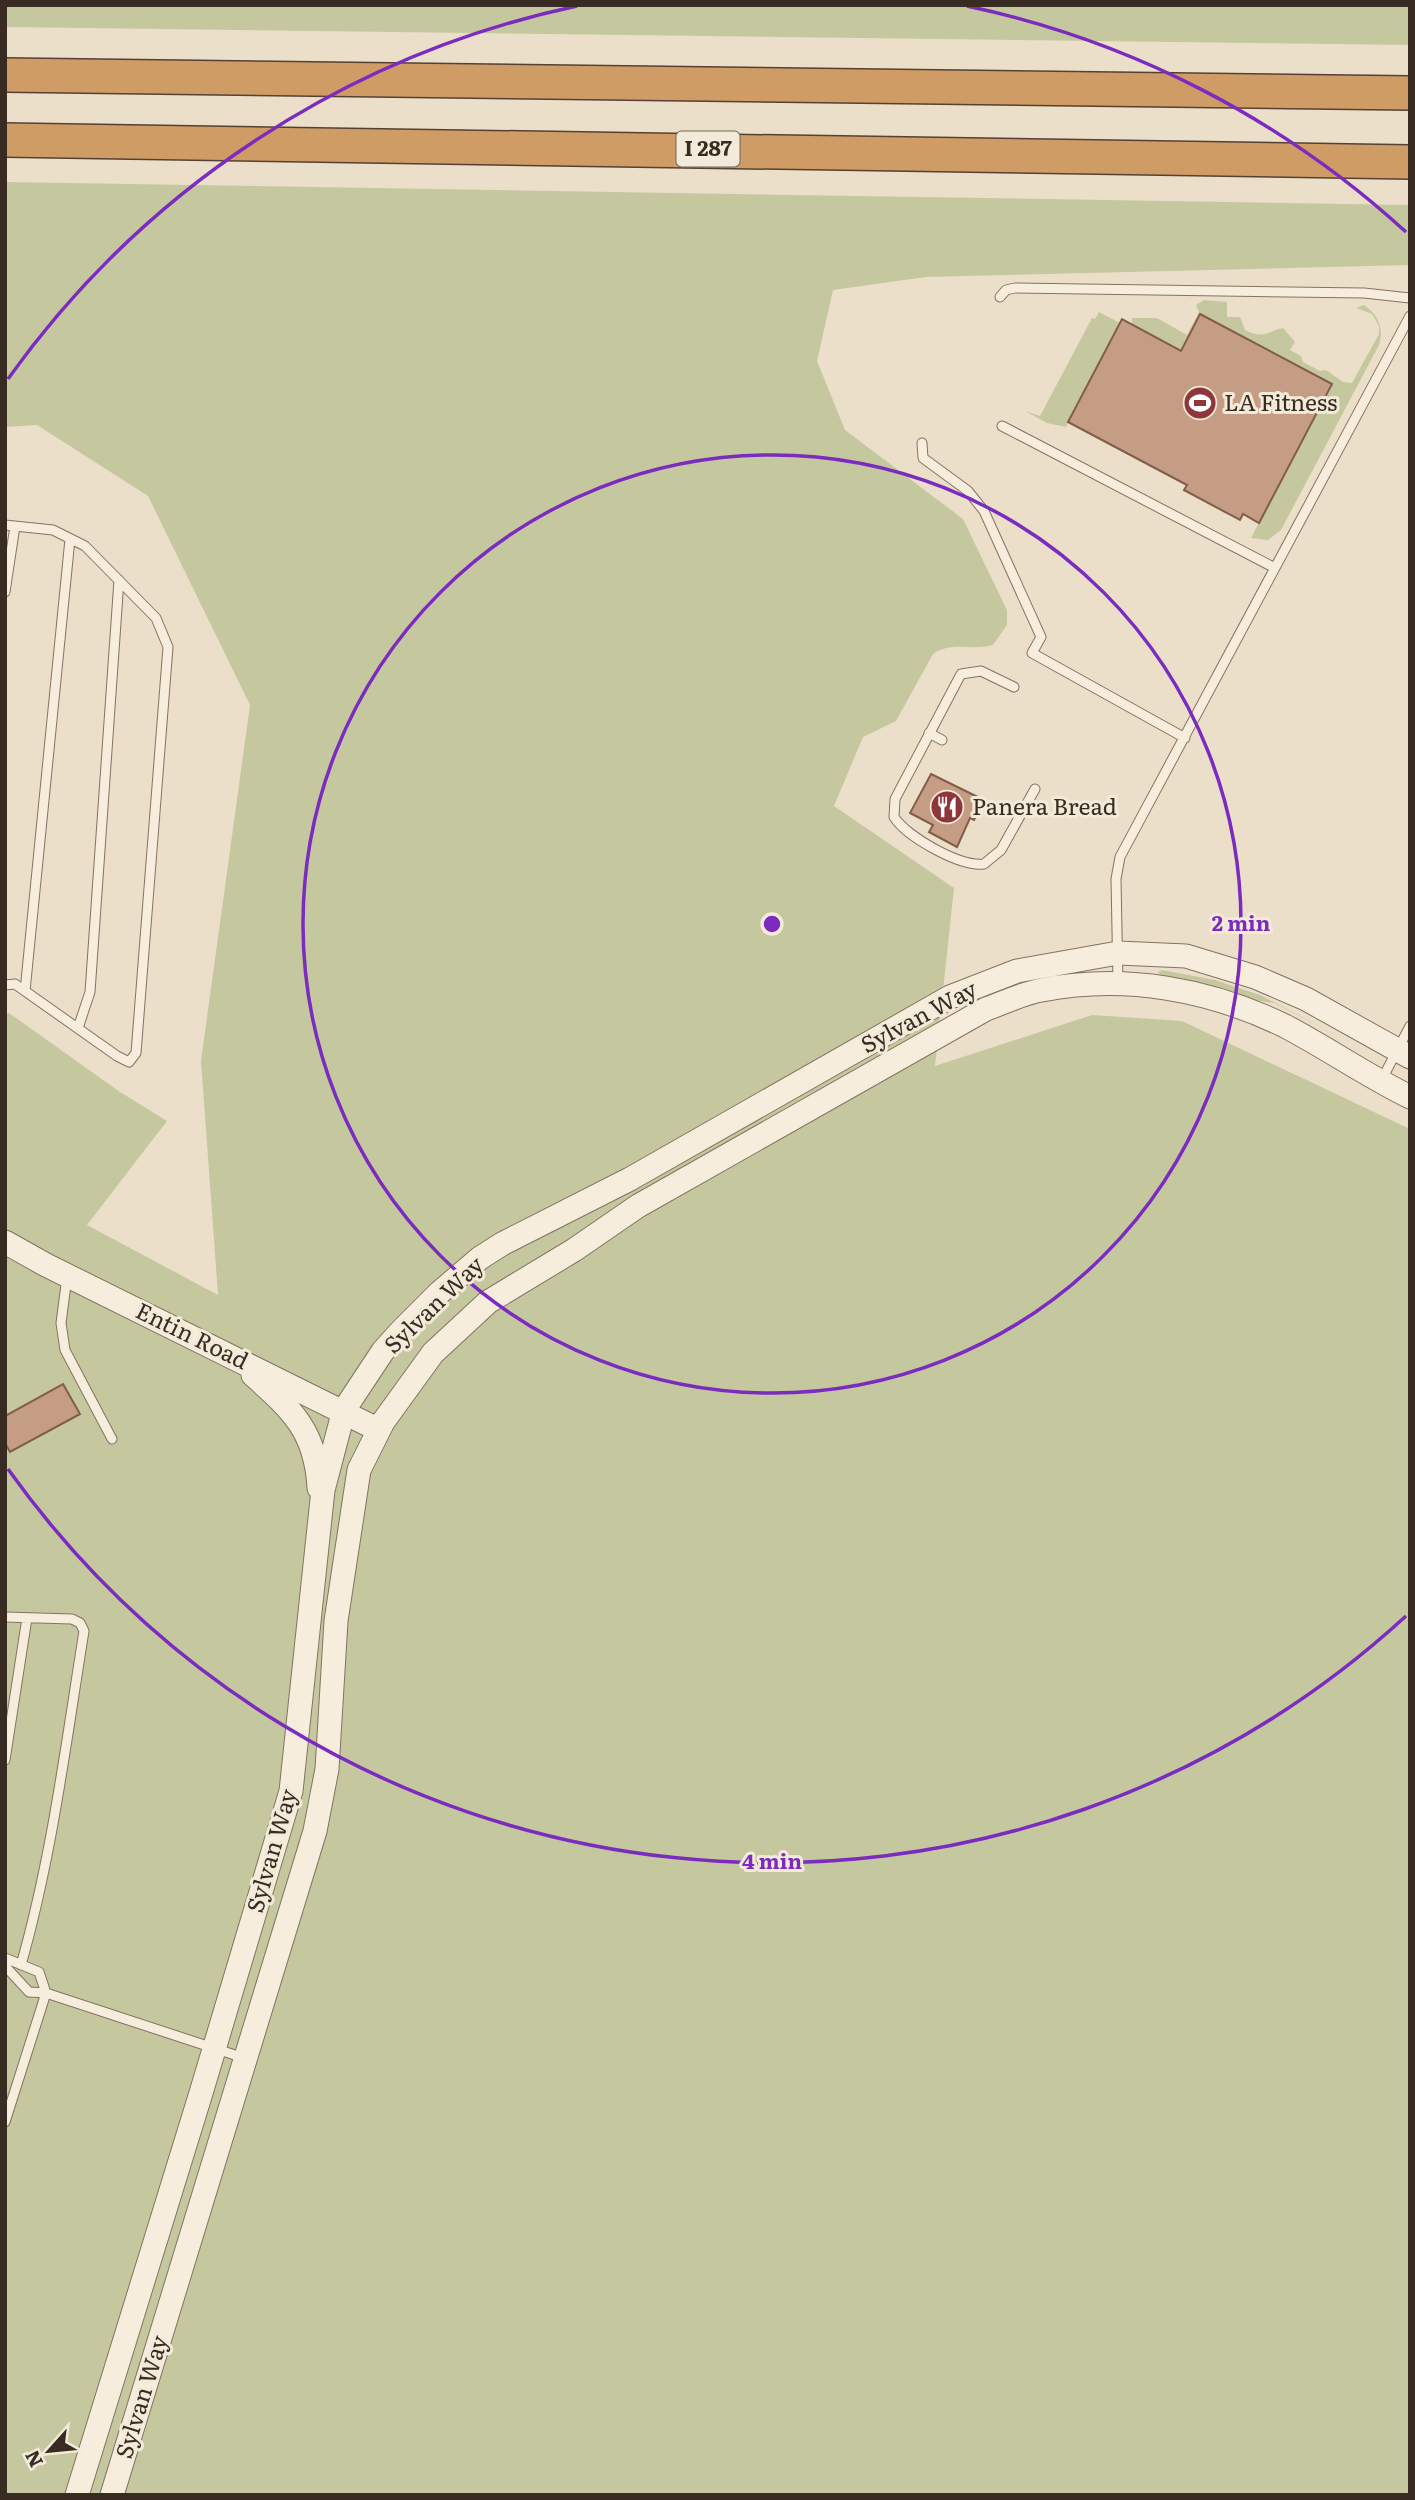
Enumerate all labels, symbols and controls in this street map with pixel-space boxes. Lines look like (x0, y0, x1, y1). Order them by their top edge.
road number: I 287 (676, 132, 740, 166)
sports icon: LA Fitness (1181, 384, 1219, 422)
place label: LA Fitness (1224, 384, 1337, 418)
restaurant icon: Panera Bread (928, 788, 966, 826)
place label: Panera Bread (972, 788, 1117, 822)
text: 2 min (1212, 906, 1271, 937)
centre of rings (760, 912, 784, 936)
street label: Sylvan Way (854, 970, 983, 1060)
street label: Sylvan Way (375, 1247, 491, 1360)
street label: Entin Road (131, 1292, 255, 1376)
street label: Sylvan Way (236, 1784, 304, 1916)
text: 4 min (742, 1844, 802, 1875)
street label: Sylvan Way (105, 2330, 175, 2462)
north arrow (14, 2416, 84, 2486)
text: N (17, 2446, 49, 2473)

